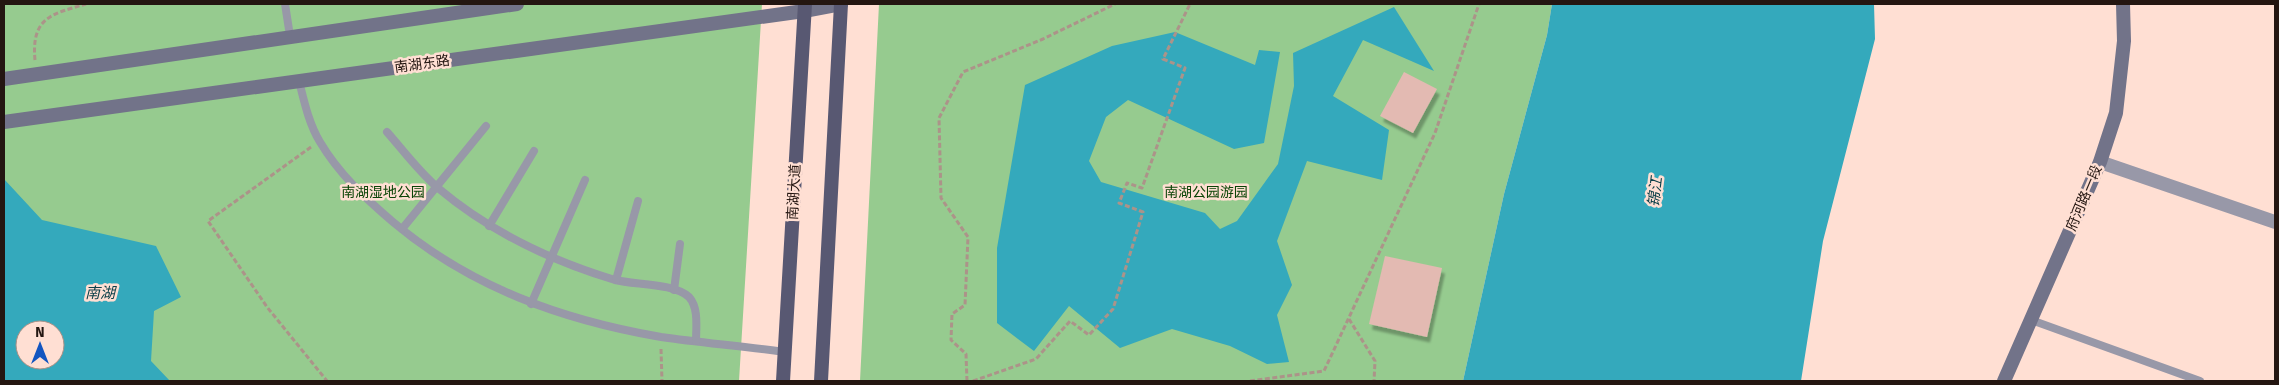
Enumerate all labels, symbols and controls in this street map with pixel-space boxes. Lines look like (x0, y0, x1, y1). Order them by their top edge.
street label: 南湖东路 (393, 52, 451, 76)
street label: 府河路一段 (2063, 162, 2105, 234)
street label: 南湖大道 (784, 164, 804, 220)
water label: 锦江 (1644, 174, 1666, 208)
park label: 南湖湿地公园 (341, 184, 425, 201)
park label: 南湖公园游园 (1164, 184, 1248, 201)
water label: 南湖 (85, 284, 117, 302)
north arrow (15, 320, 65, 370)
text: N (35, 324, 45, 341)

